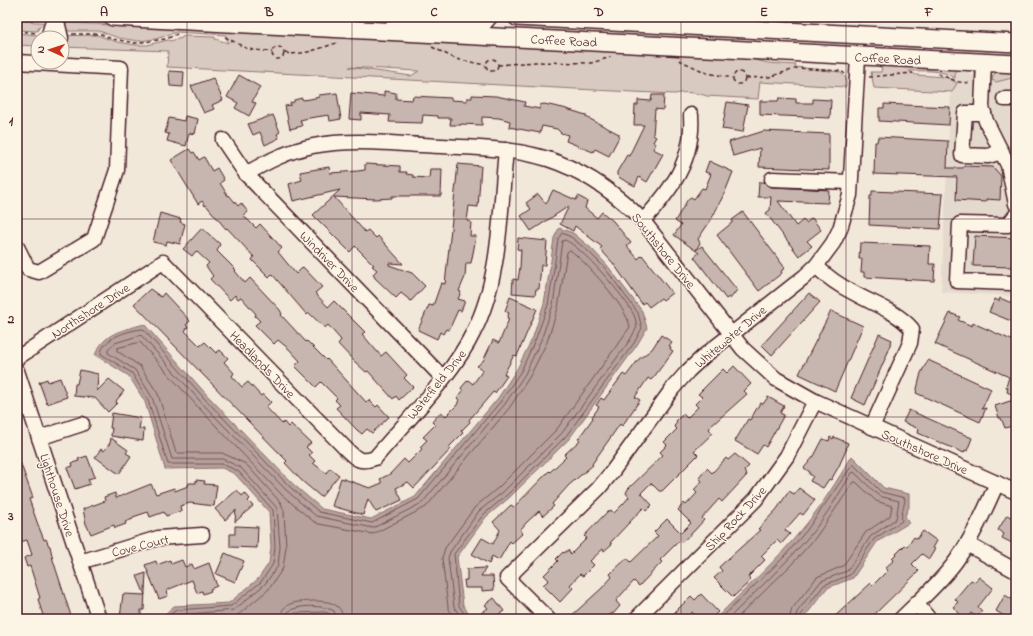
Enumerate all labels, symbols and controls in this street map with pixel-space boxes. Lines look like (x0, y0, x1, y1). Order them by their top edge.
text: A (100, 3, 108, 22)
text: B (264, 3, 274, 22)
text: C (430, 3, 438, 22)
text: D (593, 3, 604, 22)
text: E (760, 3, 768, 22)
text: F (924, 3, 934, 22)
north arrow (30, 30, 70, 70)
street label: Coffee Road (530, 30, 598, 53)
text: N (33, 45, 49, 54)
street label: Coffee Road (854, 48, 922, 71)
text: 1 (9, 112, 14, 131)
street label: Southshore Drive (626, 209, 700, 293)
street label: Windriver Drive (295, 227, 363, 297)
street label: Northshore Drive (48, 279, 134, 344)
street label: Whitewater Drive (691, 301, 771, 373)
text: 2 (7, 310, 15, 329)
street label: Headlands Drive (225, 327, 299, 403)
street label: Waterfield Drive (403, 346, 472, 424)
street label: Southshore Drive (878, 425, 971, 480)
street label: Lighthouse Drive (33, 452, 79, 540)
street label: Ship Rock Drive (701, 482, 771, 556)
text: 3 (7, 507, 14, 526)
street label: Cove Court (110, 530, 171, 563)

